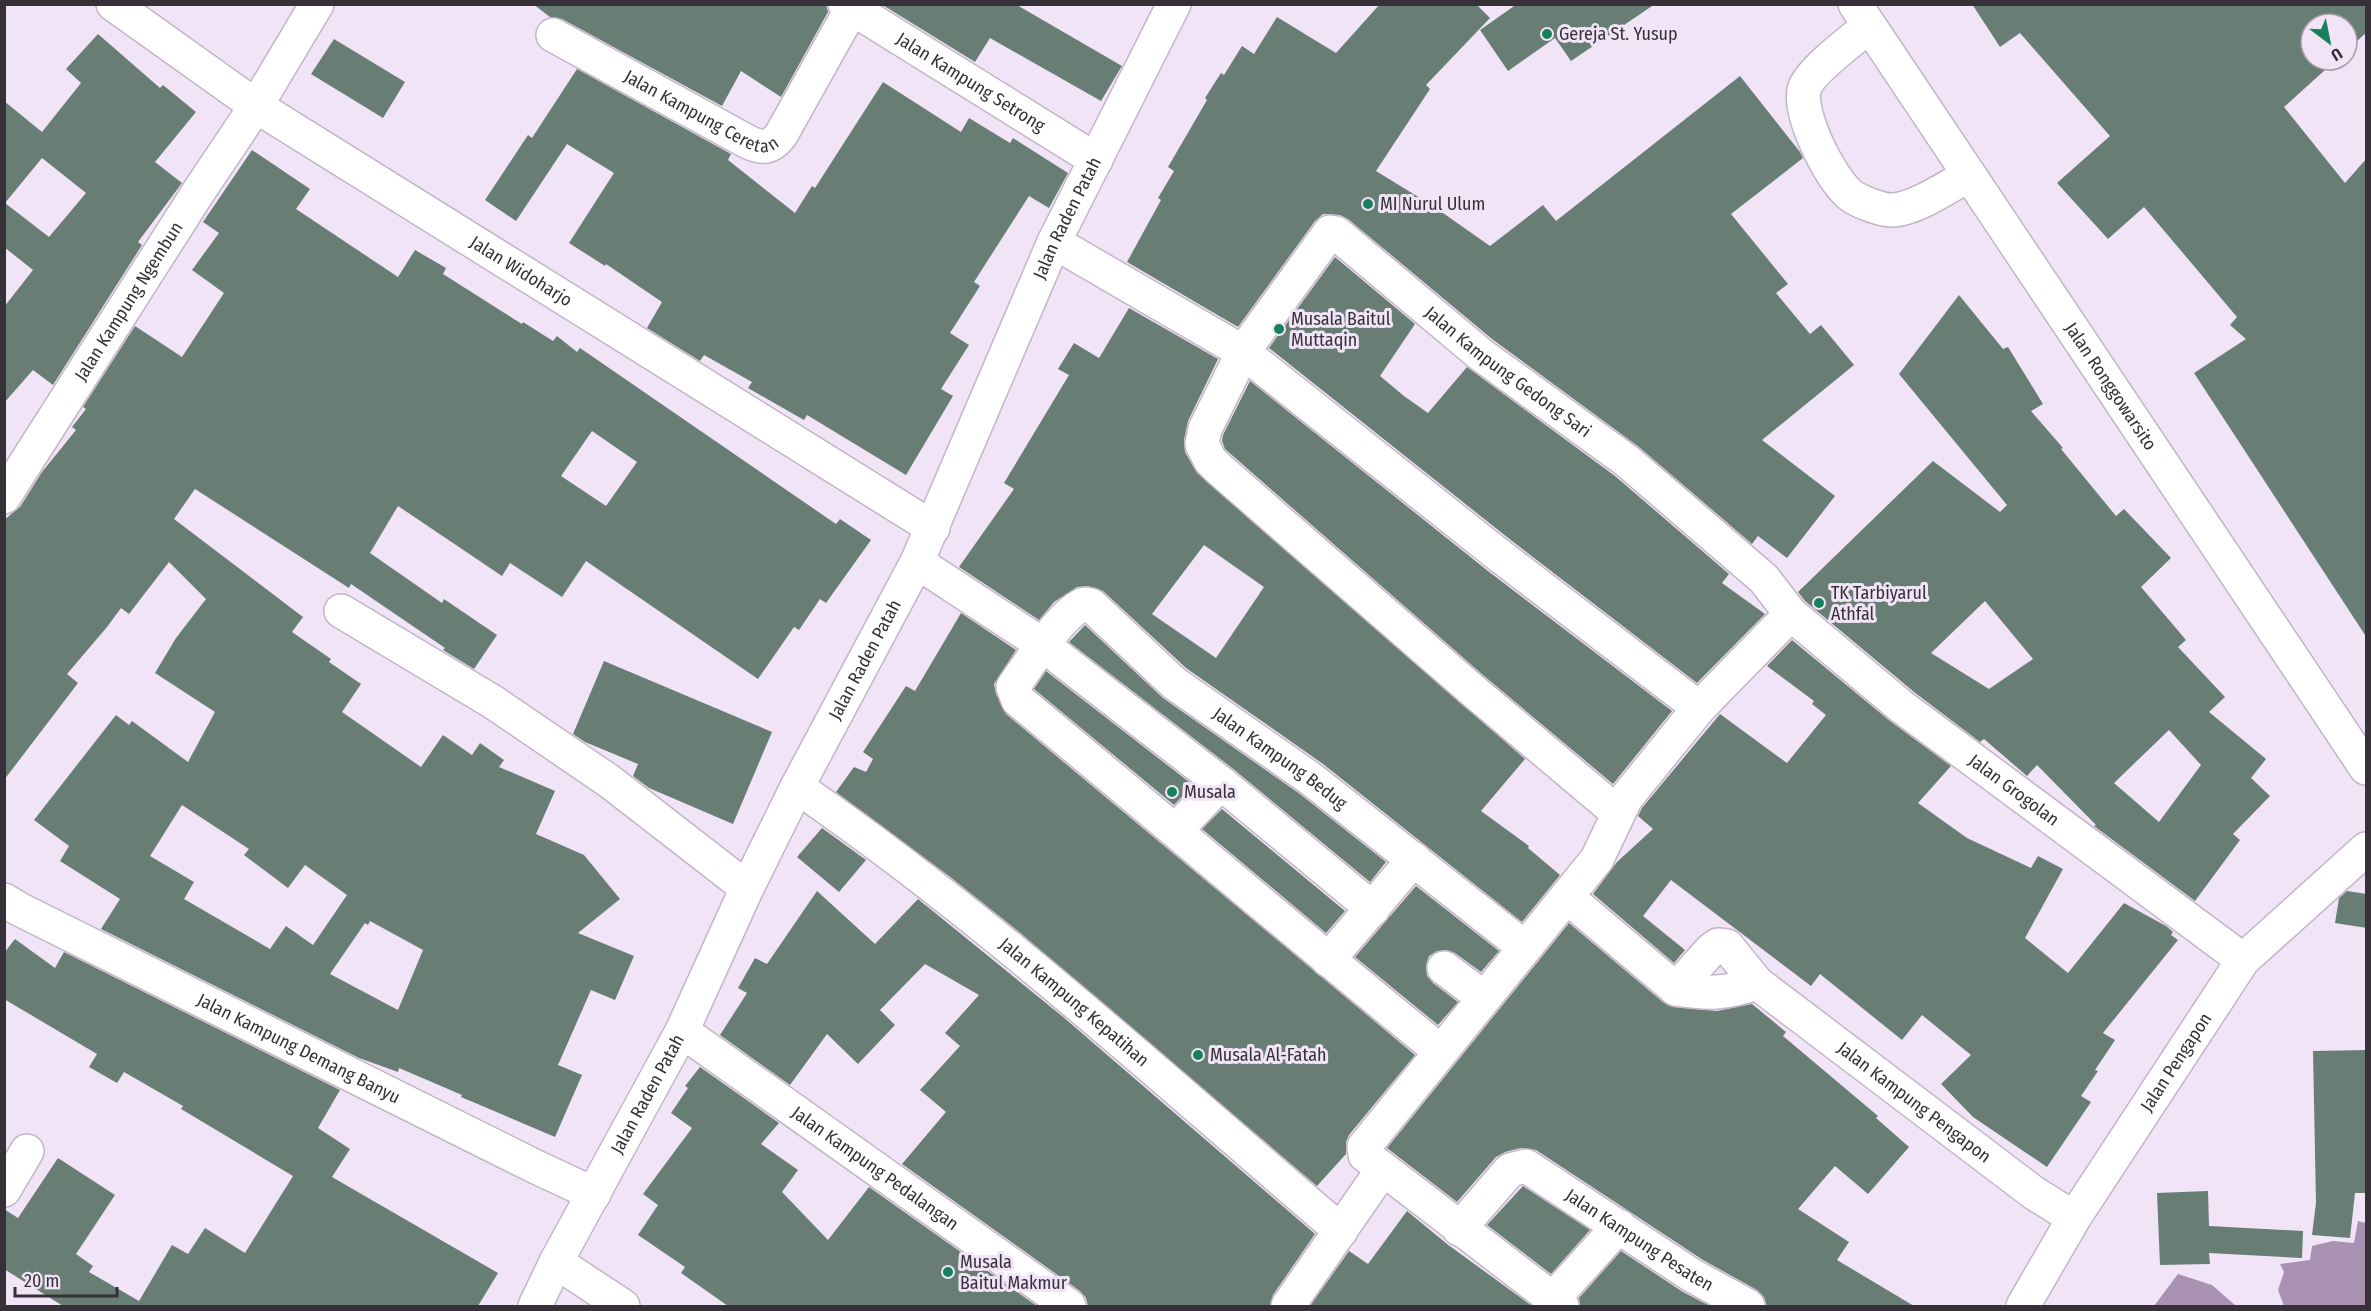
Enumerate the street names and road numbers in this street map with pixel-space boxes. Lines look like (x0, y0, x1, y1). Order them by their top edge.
street label: Jalan Kampung Setrong (892, 28, 1050, 137)
street label: Jalan Kampung Ceretan (620, 65, 783, 158)
street label: Jalan Raden Patah (1028, 153, 1106, 282)
street label: Jalan Kampung Ngembun (70, 218, 188, 385)
street label: Jalan Widoharjo (466, 231, 576, 311)
street label: Jalan Kampung Gedong Sari (1420, 301, 1595, 442)
street label: Jalan Ronggowarsito (2060, 318, 2161, 454)
street label: Jalan Raden Patah (824, 596, 906, 723)
street label: Jalan Kampung Bedug (1209, 703, 1352, 815)
street label: Jalan Grogolan (1964, 749, 2063, 831)
street label: Jalan Kampung Kepatihan (995, 933, 1154, 1071)
street label: Jalan Kampung Demang Banyu (194, 989, 404, 1108)
street label: Jalan Pengapon (2136, 1009, 2216, 1116)
street label: Jalan Raden Patah (606, 1030, 689, 1158)
street label: Jalan Kampung Pengapon (1833, 1037, 1995, 1167)
street label: Jalan Kampung Pedalangan (787, 1102, 963, 1235)
street label: Jalan Kampung Pesaten (1561, 1184, 1717, 1296)

